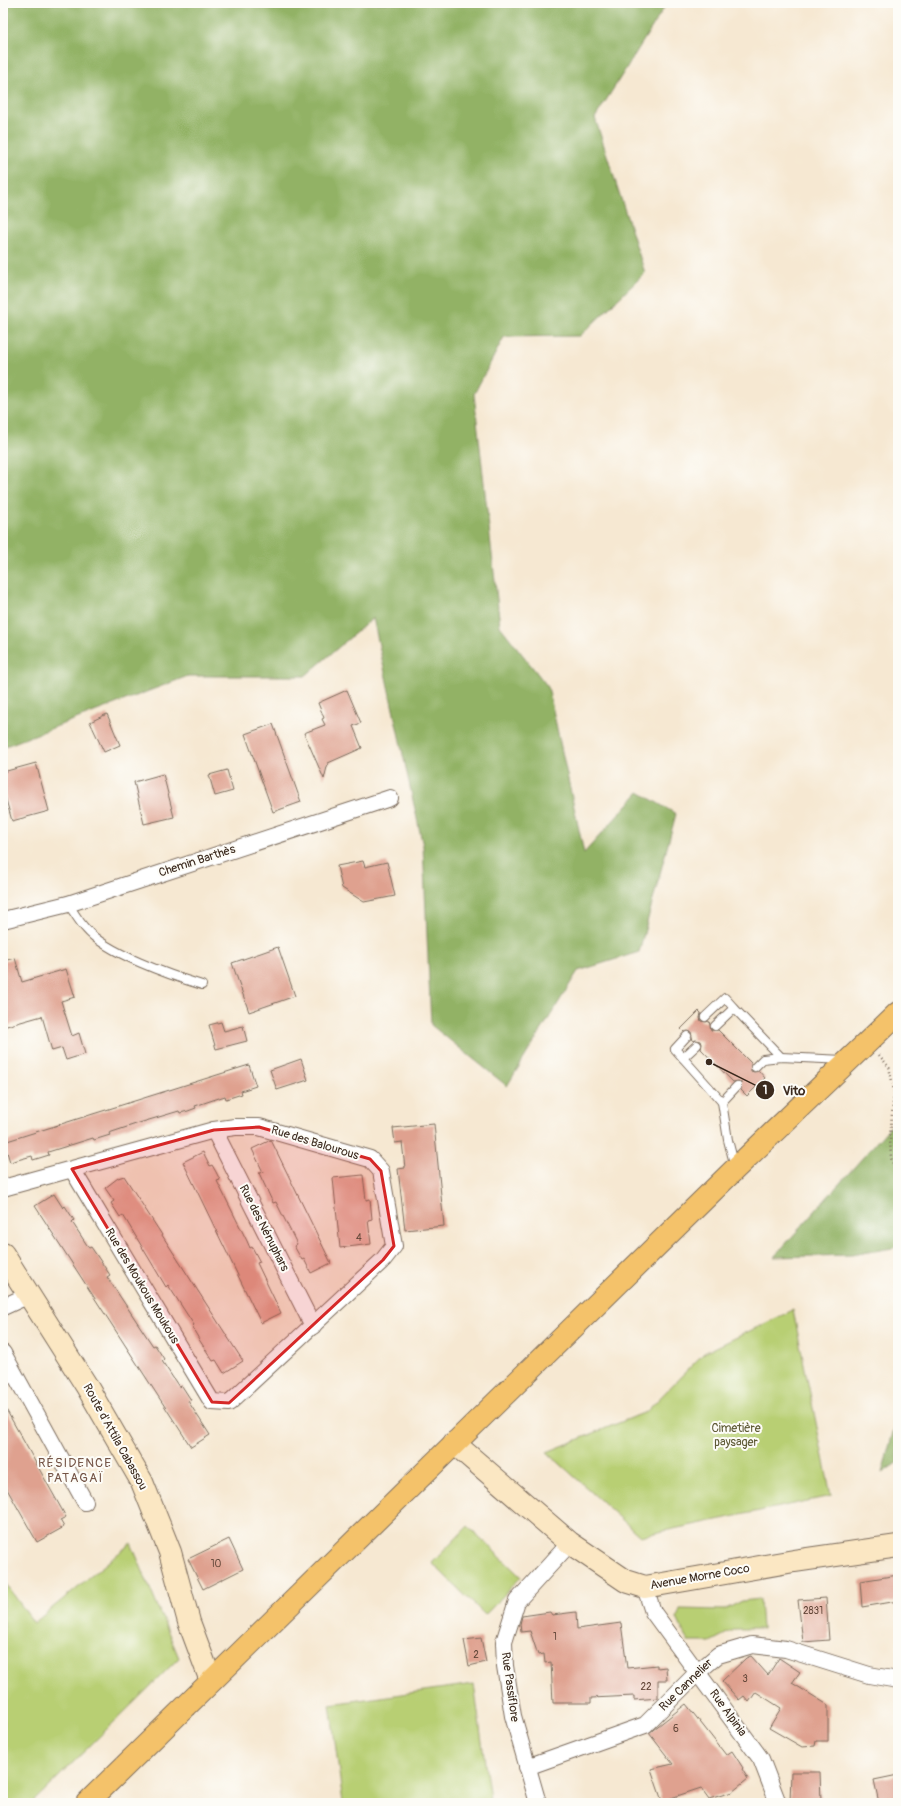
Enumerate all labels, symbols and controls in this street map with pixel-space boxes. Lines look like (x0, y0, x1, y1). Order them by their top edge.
street label: Chemin Barthès (157, 841, 238, 880)
callout: Vito (755, 1078, 813, 1103)
text: 1 (763, 1083, 767, 1098)
text: Vito (783, 1083, 805, 1099)
street label: Rue des Balourous (269, 1123, 361, 1164)
street label: Rue des Nénuphars (236, 1182, 293, 1274)
street label: Rue des Moukous Moukous (102, 1226, 183, 1347)
house number: 4 (356, 1232, 362, 1244)
street label: Route d'Attila Cabassou (80, 1381, 150, 1493)
park label: Cimetière paysager (711, 1421, 761, 1450)
district label: RÉSIDENCE PATAGAÏ (38, 1455, 112, 1486)
house number: 10 (211, 1558, 222, 1570)
street label: Avenue Morne Coco (649, 1561, 751, 1593)
house number: 2831 (803, 1605, 823, 1617)
house number: 1 (553, 1631, 557, 1643)
house number: 2 (473, 1649, 479, 1661)
street label: Rue Passiflore (498, 1651, 522, 1723)
street label: Rue Cannelier (656, 1655, 716, 1714)
house number: 3 (742, 1673, 748, 1685)
house number: 22 (640, 1681, 652, 1693)
street label: Rue Alpinia (706, 1687, 750, 1740)
house number: 6 (673, 1723, 679, 1735)

